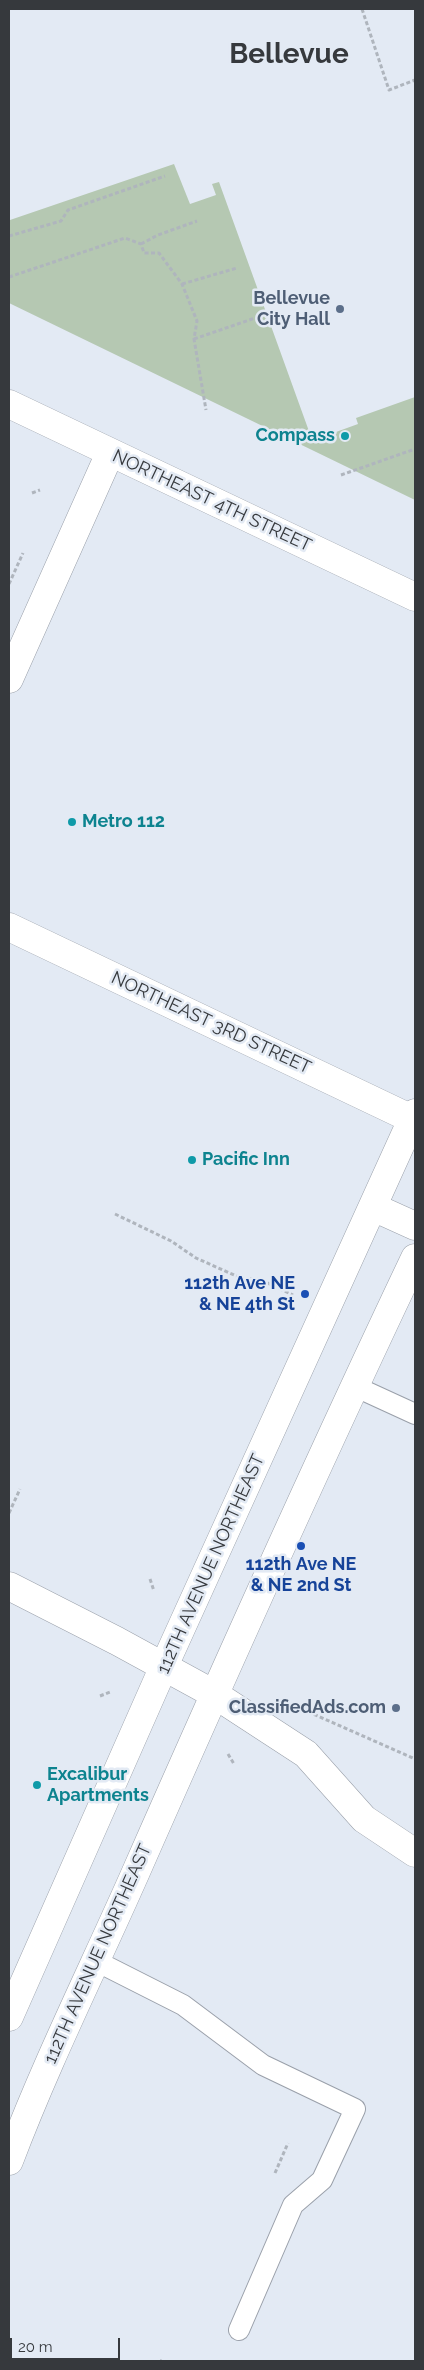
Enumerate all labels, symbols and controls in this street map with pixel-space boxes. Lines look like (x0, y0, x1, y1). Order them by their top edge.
district label: Bellevue (229, 38, 349, 72)
place label: Bellevue City Hall (253, 288, 330, 330)
marker: Bellevue City Hall (334, 303, 346, 315)
place label: Compass (255, 425, 335, 447)
marker: Compass (339, 430, 351, 442)
street label: NORTHEAST 4TH STREET (109, 445, 315, 557)
place label: Metro 112 (82, 811, 165, 833)
marker: Metro 112 (66, 816, 78, 828)
street label: NORTHEAST 3RD STREET (108, 967, 314, 1079)
place label: Pacific Inn (202, 1149, 290, 1171)
marker: Pacific Inn (186, 1154, 198, 1166)
place label: 112th Ave NE & NE 4th St (184, 1273, 295, 1316)
marker: 112th Ave NE & NE 4th St (299, 1288, 311, 1300)
street label: 112TH AVENUE NORTHEAST (153, 1451, 269, 1677)
marker: 112th Ave NE & NE 2nd St (295, 1540, 307, 1552)
place label: 112th Ave NE & NE 2nd St (246, 1554, 356, 1596)
place label: ClassifiedAds.com (229, 1697, 386, 1719)
marker: ClassifiedAds.com (390, 1702, 402, 1714)
place label: Excalibur Apartments (47, 1764, 149, 1806)
marker: Excalibur Apartments (31, 1779, 43, 1791)
street label: 112TH AVENUE NORTHEAST (40, 1841, 156, 2067)
scale bar (12, 2328, 122, 2360)
text: 20 m (18, 2338, 53, 2356)

